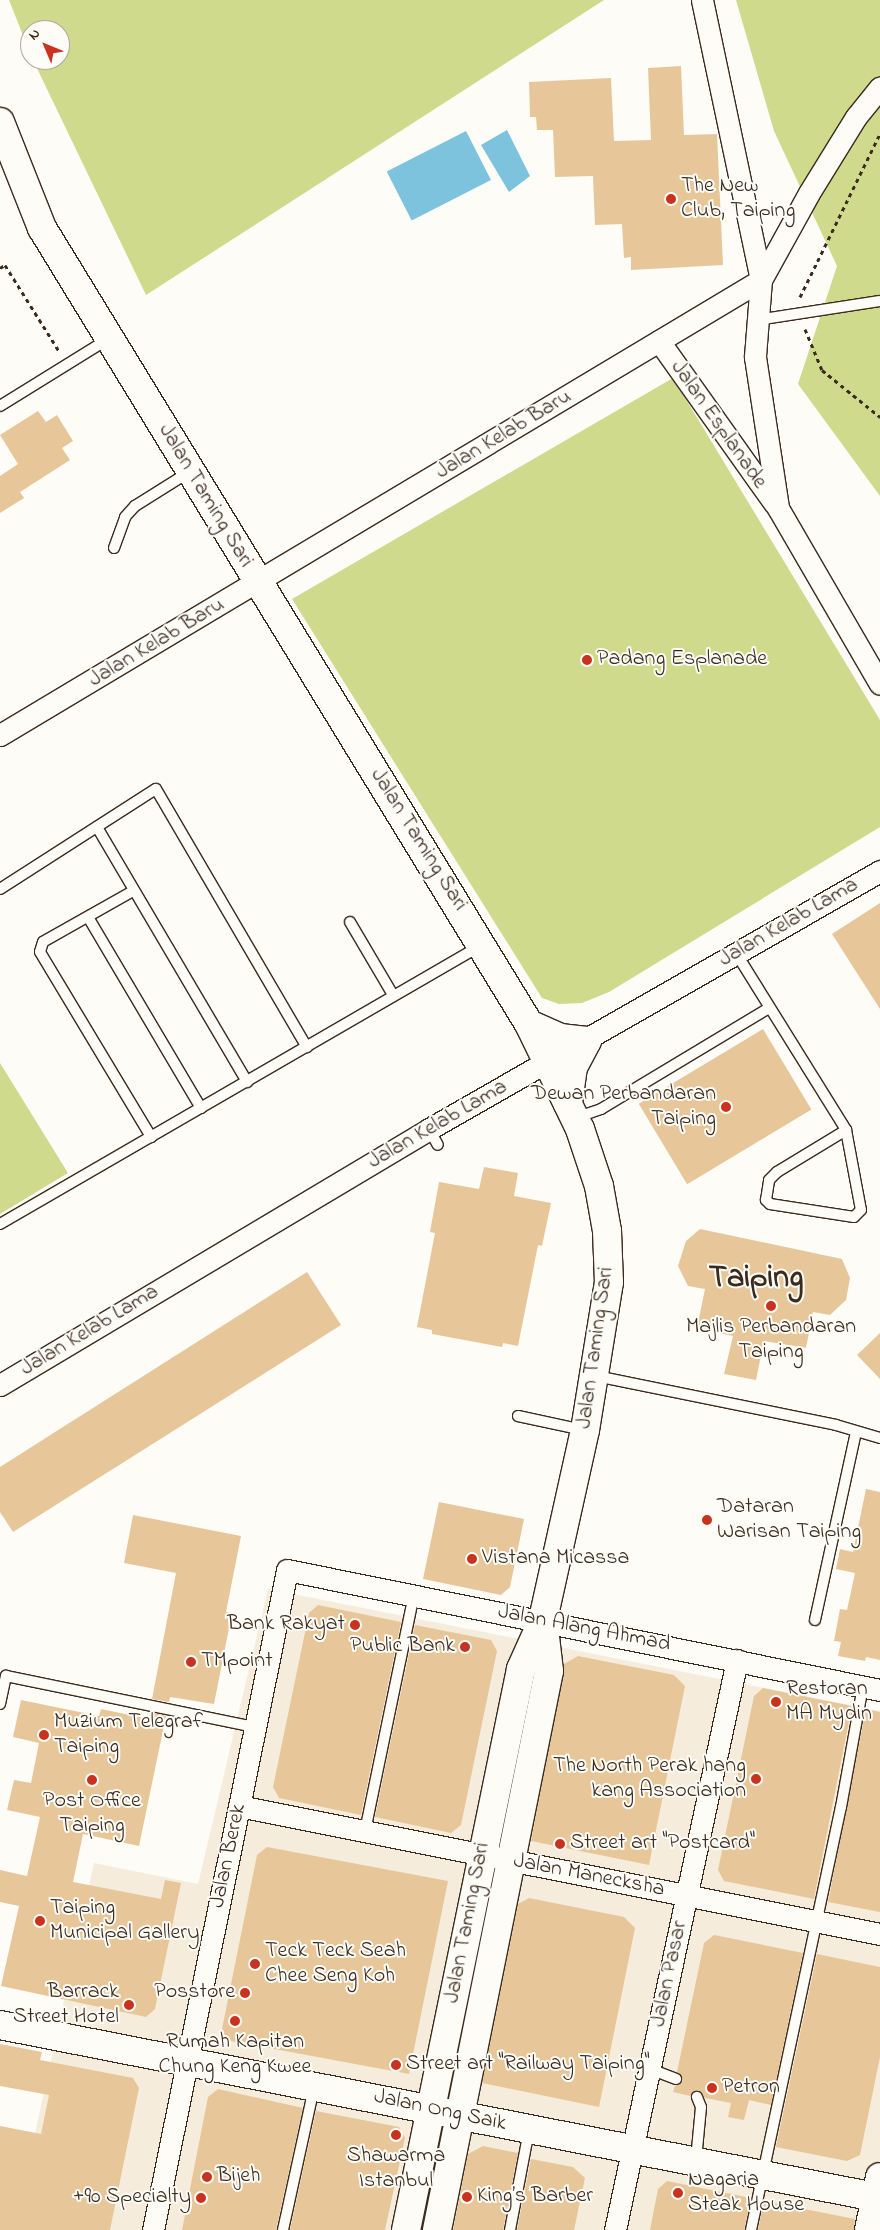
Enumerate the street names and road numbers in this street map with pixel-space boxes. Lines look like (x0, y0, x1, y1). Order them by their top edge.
street label: Jalan Esplanade (664, 356, 772, 494)
street label: Jalan Kelab Baru (431, 384, 577, 486)
street label: Jalan Taming Sari (152, 419, 258, 573)
street label: Jalan Kelab Baru (84, 592, 230, 694)
street label: Jalan Taming Sari (364, 764, 472, 916)
street label: Jalan Kelab Lama (715, 872, 863, 974)
street label: Jalan Kelab Lama (364, 1074, 512, 1176)
street label: Jalan Taming Sari (572, 1265, 620, 1431)
street label: Jalan Kelab Lama (16, 1279, 164, 1383)
street label: Jalan Alang Ahmad (495, 1599, 673, 1659)
street label: Jalan Berek (205, 1802, 253, 1910)
street label: Jalan Taming Sari (439, 1840, 497, 2006)
street label: Jalan Manecksha (511, 1848, 667, 1904)
street label: Jalan Pasar (646, 1919, 694, 2029)
street label: Jalan Ong Saik (371, 2084, 509, 2138)

